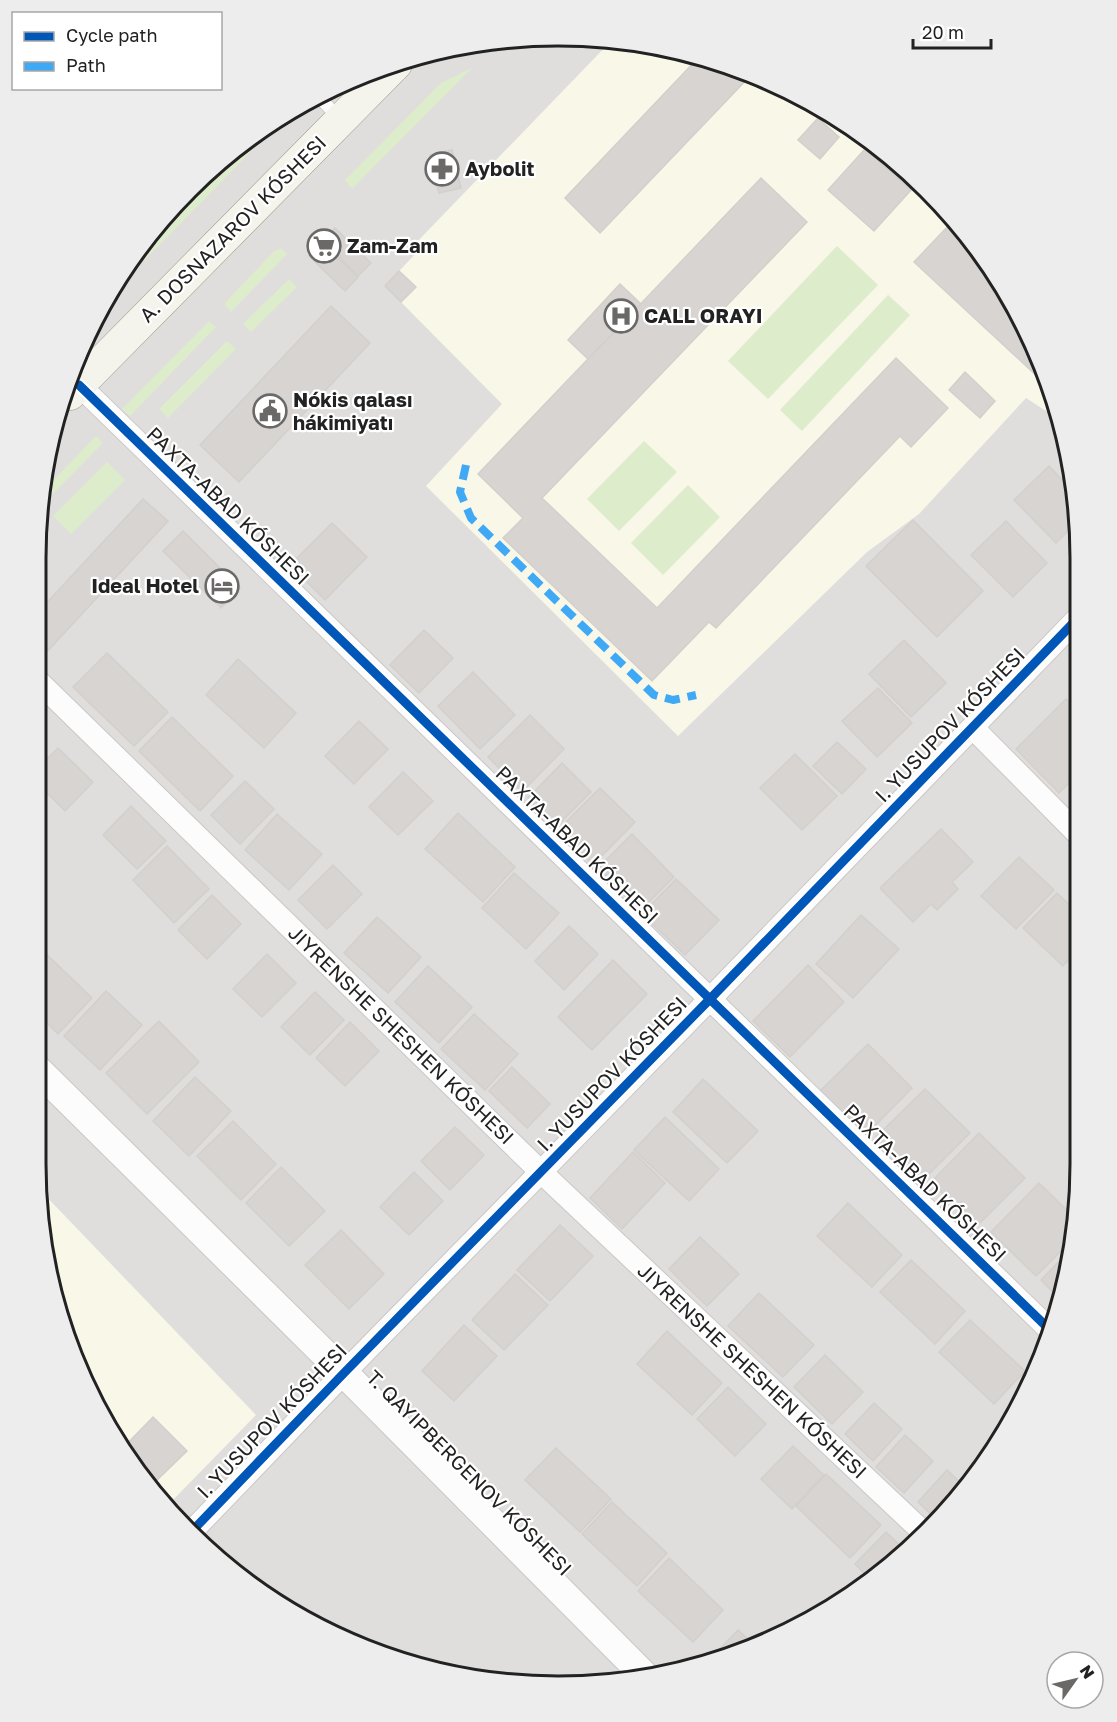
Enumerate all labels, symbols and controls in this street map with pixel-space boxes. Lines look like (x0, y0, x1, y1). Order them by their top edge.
legend (12, 12, 222, 90)
scale bar (913, 12, 991, 50)
text: 20 m (922, 21, 964, 43)
text: Cycle path (66, 24, 158, 46)
text: Path (66, 54, 106, 76)
street label: A. DOSNAZAROV KÓSHESI (134, 130, 331, 327)
pharmacy icon: Aybolit (424, 151, 460, 187)
place label: Aybolit (465, 156, 535, 180)
supermarket icon: Zam-Zam (306, 228, 342, 264)
place label: Zam-Zam (347, 233, 438, 257)
hospital icon: CALL ORAYI (603, 298, 639, 334)
place label: CALL ORAYI (644, 303, 763, 327)
place label: Nókis qalası hákimiyatı (293, 387, 412, 434)
public building icon: Nókis qalası hákimiyatı (252, 393, 288, 429)
street label: PAXTA-ABAD KÓSHESI (142, 421, 315, 589)
hotel icon: Ideal Hotel (204, 568, 240, 604)
place label: Ideal Hotel (91, 573, 199, 597)
street label: I. YUSUPOV KÓSHESI (869, 642, 1029, 807)
street label: PAXTA-ABAD KÓSHESI (491, 760, 664, 928)
street label: JIYRENSHE SHESHEN KÓSHESI (284, 920, 520, 1149)
street label: I. YUSUPOV KÓSHESI (531, 991, 691, 1156)
street label: PAXTA-ABAD KÓSHESI (839, 1098, 1012, 1266)
street label: JIYRENSHE SHESHEN KÓSHESI (633, 1258, 872, 1483)
street label: I. YUSUPOV KÓSHESI (191, 1338, 351, 1503)
street label: T. QAYIPBERGENOV KÓSHESI (362, 1365, 577, 1580)
north arrow (1045, 1650, 1105, 1710)
text: N (1076, 1661, 1099, 1682)

